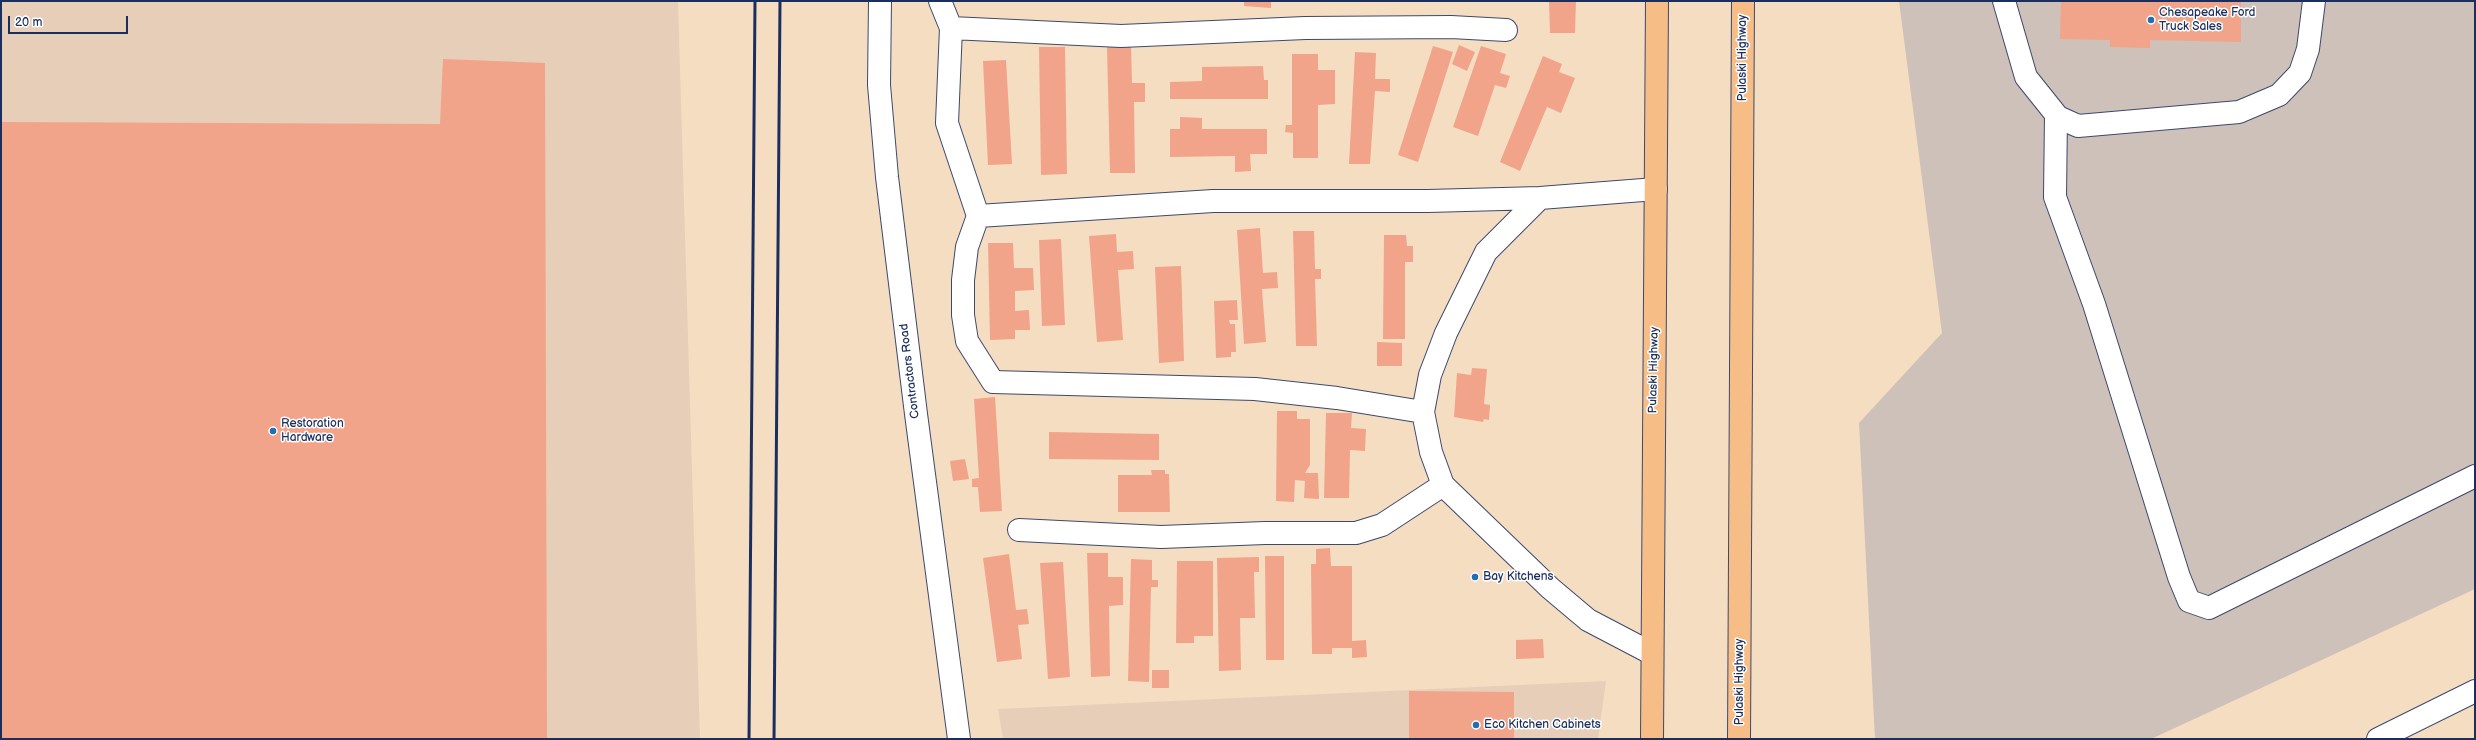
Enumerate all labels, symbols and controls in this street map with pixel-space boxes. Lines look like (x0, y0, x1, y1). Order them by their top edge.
place label: Chesapeake Ford Truck Sales (2159, 6, 2255, 34)
scale bar (10, 8, 130, 34)
text: 20 m (15, 15, 42, 30)
street label: Pulaski Highway (1736, 15, 1750, 101)
marker: Chesapeake Ford Truck Sales (2146, 15, 2156, 25)
street label: Contractors Road (897, 323, 923, 419)
street label: Pulaski Highway (1646, 327, 1662, 413)
place label: Restoration Hardware (281, 417, 344, 445)
marker: Restoration Hardware (268, 426, 278, 436)
place label: Bay Kitchens (1483, 570, 1553, 584)
marker: Bay Kitchens (1470, 572, 1480, 582)
street label: Pulaski Highway (1733, 639, 1747, 725)
place label: Eco Kitchen Cabinets (1484, 718, 1601, 732)
marker: Eco Kitchen Cabinets (1471, 720, 1481, 730)

